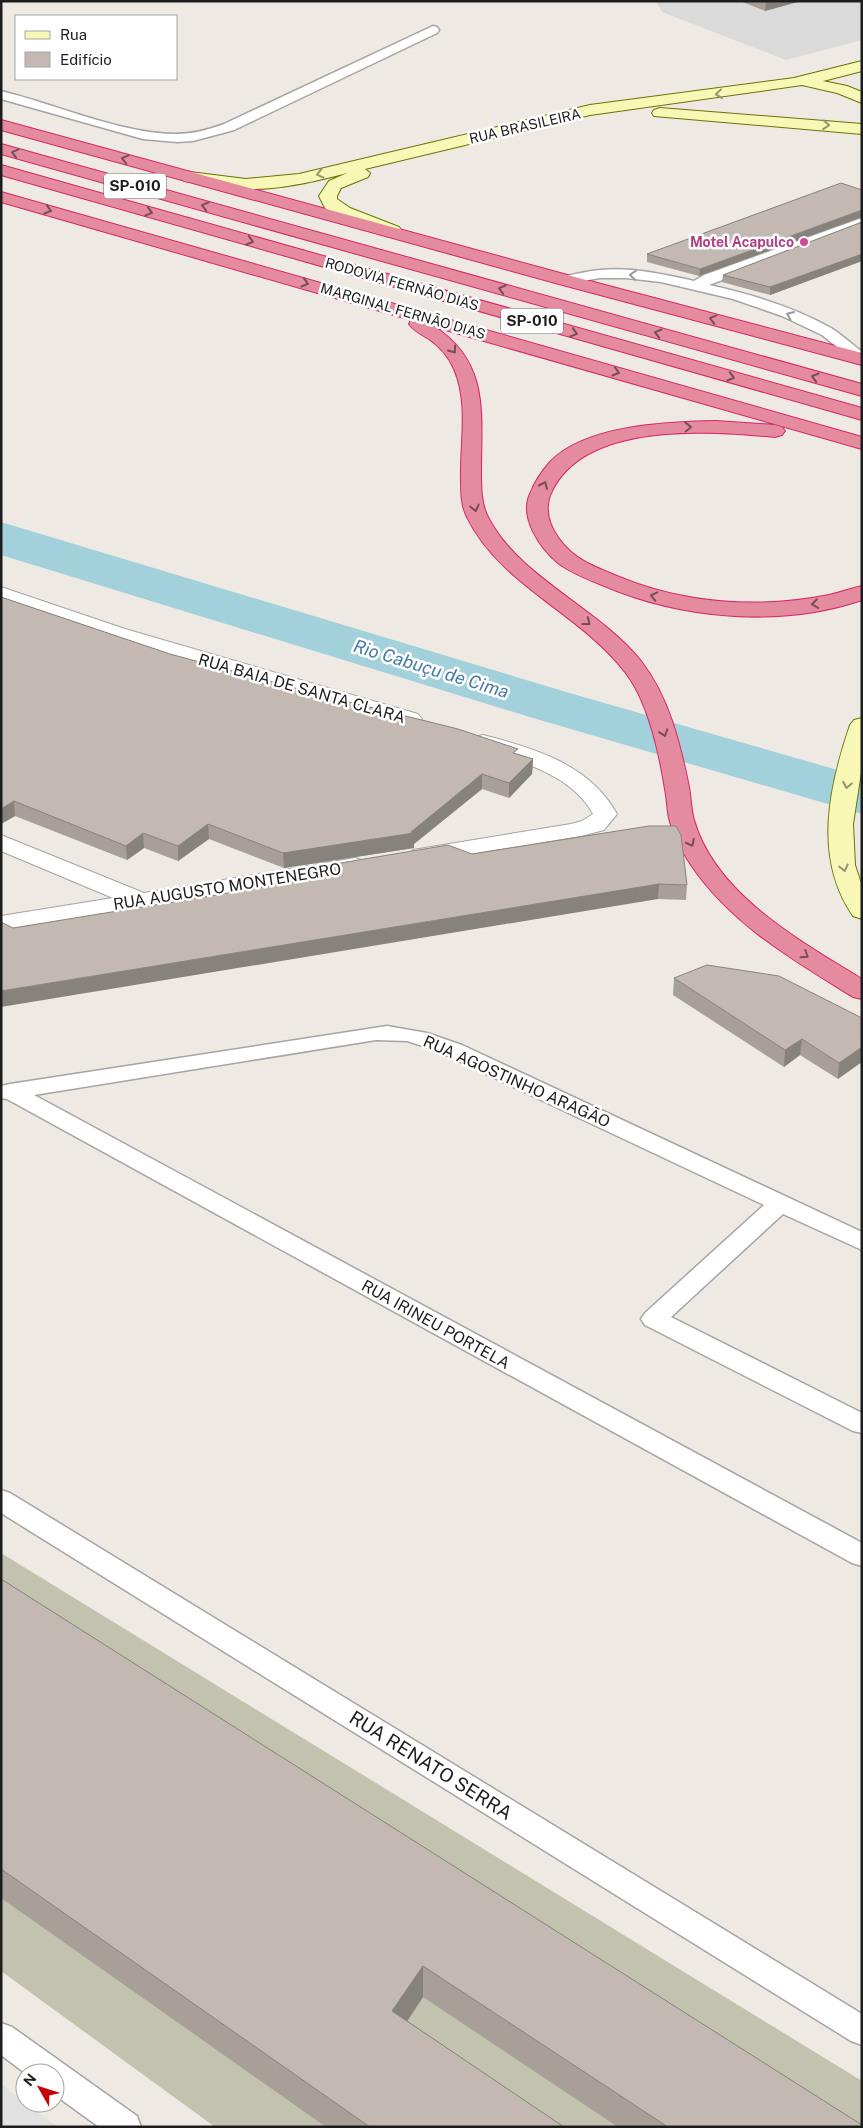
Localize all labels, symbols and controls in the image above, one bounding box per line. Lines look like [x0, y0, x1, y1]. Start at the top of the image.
legend [15, 15, 178, 80]
text: Rua [60, 26, 87, 43]
text: Edifício [60, 51, 112, 68]
one-way arrow [715, 88, 723, 99]
street label: RUA BRASILEIRA [468, 105, 582, 147]
one-way arrow [822, 119, 830, 130]
one-way arrow [11, 149, 19, 159]
one-way arrow [120, 154, 129, 165]
one-way arrow [316, 168, 325, 179]
road number: SP-010 [104, 174, 166, 198]
one-way arrow [202, 201, 210, 211]
one-way arrow [44, 205, 52, 215]
one-way arrow [144, 207, 153, 217]
place label: Motel Acapulco [690, 234, 794, 250]
one-way arrow [245, 235, 253, 245]
marker: Motel Acapulco [798, 236, 810, 248]
street label: RODOVIA FERNÃO DIAS [323, 253, 481, 314]
one-way arrow [629, 270, 637, 281]
one-way arrow [301, 278, 309, 288]
street label: MARGINAL FERNÃO DIAS [319, 279, 488, 342]
one-way arrow [498, 284, 507, 294]
road number: SP-010 [501, 308, 563, 334]
one-way arrow [786, 310, 795, 321]
one-way arrow [710, 315, 718, 325]
one-way arrow [570, 327, 578, 337]
one-way arrow [655, 328, 663, 338]
one-way arrow [447, 345, 456, 354]
one-way arrow [611, 367, 619, 377]
one-way arrow [726, 371, 734, 381]
one-way arrow [811, 372, 819, 382]
one-way arrow [684, 421, 692, 432]
one-way arrow [537, 481, 548, 490]
one-way arrow [469, 504, 480, 513]
one-way arrow [649, 591, 658, 602]
one-way arrow [810, 598, 818, 609]
one-way arrow [582, 617, 591, 626]
water label: Rio Cabuçu de Cima [351, 635, 511, 702]
street label: RUA BAIA DE SANTA CLARA [196, 650, 408, 727]
one-way arrow [658, 728, 668, 736]
one-way arrow [842, 780, 853, 789]
one-way arrow [685, 837, 695, 846]
street label: RUA AUGUSTO MONTENEGRO [112, 859, 342, 914]
one-way arrow [838, 863, 849, 872]
one-way arrow [800, 949, 809, 958]
street label: RUA AGOSTINHO ARAGÃO [420, 1031, 614, 1131]
street label: RUA IRINEU PORTELA [358, 1276, 513, 1373]
street label: RUA RENATO SERRA [346, 1706, 516, 1824]
north arrow [15, 2063, 65, 2113]
text: N [20, 2071, 40, 2089]

